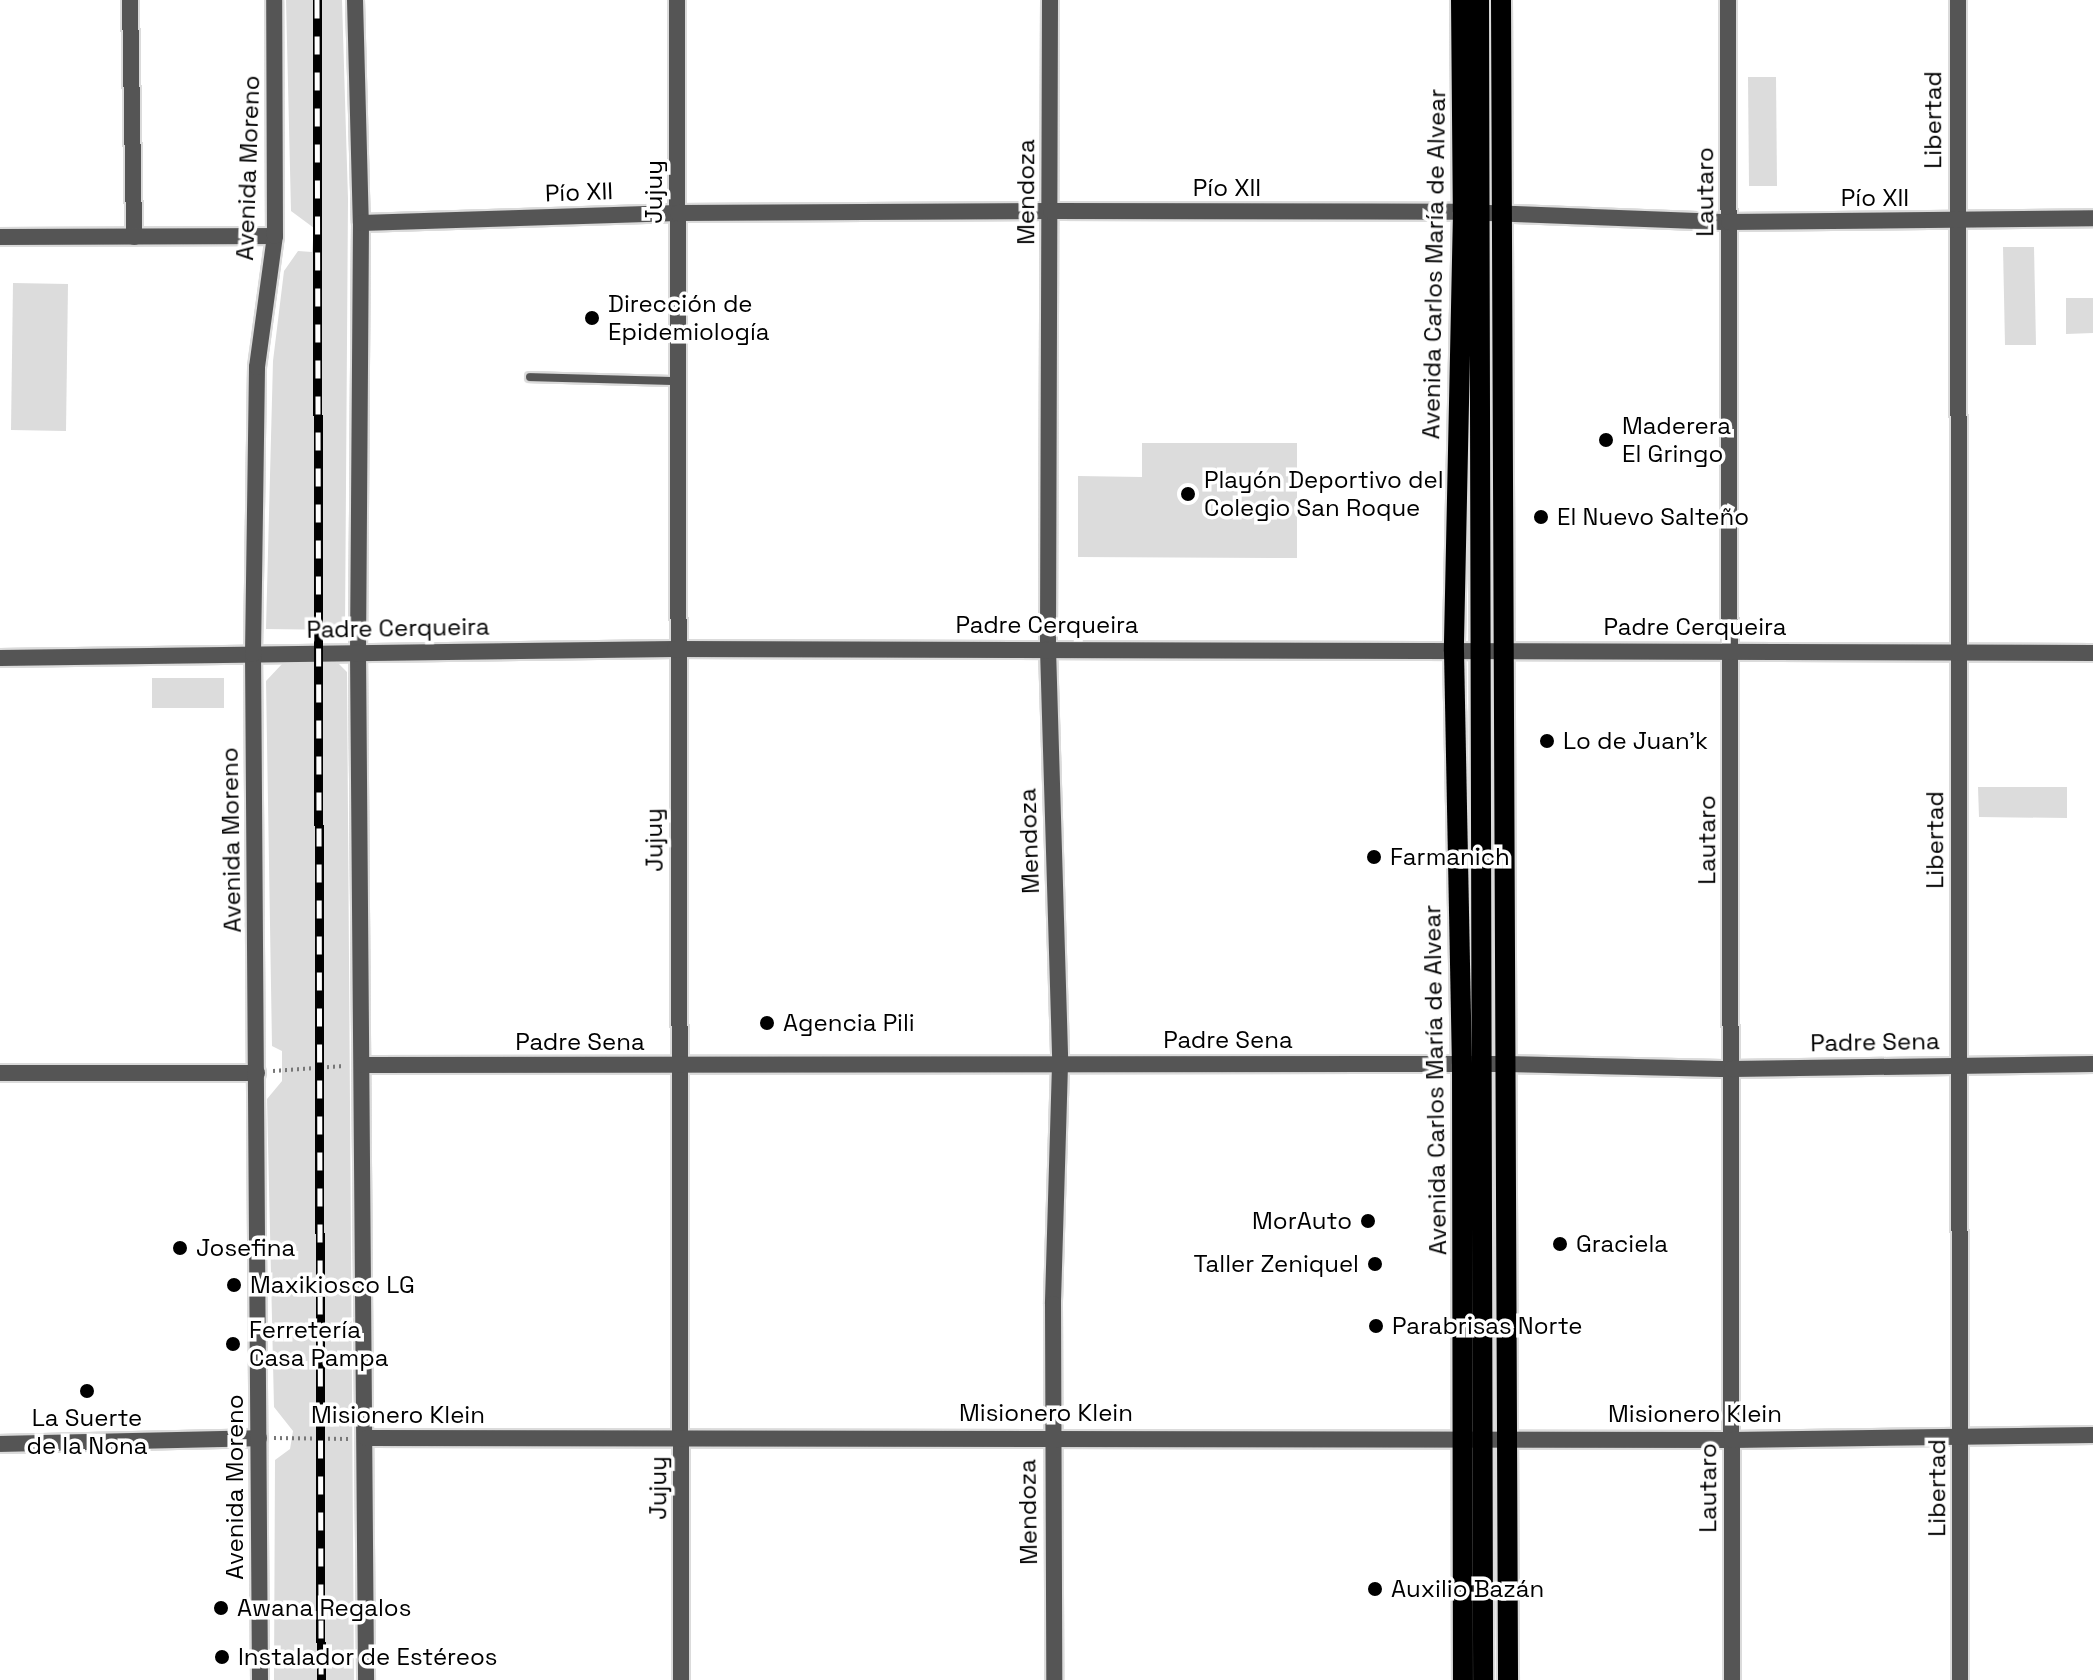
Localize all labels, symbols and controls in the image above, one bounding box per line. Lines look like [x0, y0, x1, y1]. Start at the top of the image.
street label: Libertad [1919, 71, 1947, 169]
street label: Avenida Moreno [230, 75, 266, 261]
street label: Avenida Carlos María de Alvear [1417, 88, 1451, 440]
street label: Mendoza [1012, 139, 1040, 245]
street label: Lautaro [1691, 147, 1719, 237]
street label: Jujuy [640, 160, 668, 224]
street label: Pío XII [1193, 174, 1261, 202]
street label: Pío XII [544, 176, 614, 208]
street label: Pío XII [1841, 184, 1909, 212]
place label: Dirección de Epidemiología [608, 290, 770, 346]
marker: Dirección de Epidemiología [583, 309, 601, 327]
place label: Maderera El Gringo [1622, 412, 1731, 468]
marker: Maderera El Gringo [1597, 431, 1615, 449]
place label: Playón Deportivo del Colegio San Roque [1204, 466, 1444, 522]
marker: Playón Deportivo del Colegio San Roque [1179, 485, 1197, 503]
place label: El Nuevo Salteño [1557, 503, 1749, 531]
marker: El Nuevo Salteño [1532, 508, 1550, 526]
street label: Padre Cerqueira [956, 611, 1138, 639]
street label: Padre Cerqueira [306, 612, 490, 644]
street label: Padre Cerqueira [1604, 613, 1786, 641]
place label: Lo de Juan'k [1563, 727, 1708, 755]
marker: Lo de Juan'k [1538, 732, 1556, 750]
street label: Avenida Moreno [215, 747, 247, 933]
street label: Mendoza [1013, 788, 1045, 894]
street label: Libertad [1921, 791, 1949, 889]
street label: Lautaro [1693, 795, 1721, 885]
street label: Jujuy [639, 808, 669, 872]
place label: Farmanich [1390, 843, 1510, 871]
marker: Farmanich [1365, 848, 1383, 866]
street label: Avenida Carlos María de Alvear [1418, 904, 1452, 1256]
place label: Agencia Pili [783, 1009, 915, 1037]
marker: Agencia Pili [758, 1014, 776, 1032]
street label: Padre Sena [1163, 1026, 1293, 1054]
street label: Padre Sena [1810, 1026, 1940, 1058]
street label: Padre Sena [515, 1028, 645, 1056]
place label: MorAuto [1252, 1207, 1352, 1235]
marker: MorAuto [1359, 1212, 1377, 1230]
place label: Graciela [1576, 1230, 1668, 1258]
place label: Josefina [196, 1234, 295, 1262]
marker: Graciela [1551, 1235, 1569, 1253]
marker: Josefina [171, 1239, 189, 1257]
place label: Taller Zeniquel [1193, 1250, 1359, 1278]
marker: Taller Zeniquel [1366, 1255, 1384, 1273]
place label: Maxikiosco LG [250, 1271, 415, 1299]
marker: Maxikiosco LG [225, 1276, 243, 1294]
place label: Parabrisas Norte [1392, 1312, 1582, 1340]
place label: Ferretería Casa Pampa [249, 1316, 388, 1372]
marker: Parabrisas Norte [1367, 1317, 1385, 1335]
marker: Ferretería Casa Pampa [224, 1335, 242, 1353]
marker: La Suerte de la Nona [78, 1382, 96, 1400]
street label: Avenida Moreno [221, 1394, 249, 1580]
street label: Misionero Klein [959, 1399, 1133, 1427]
street label: Misionero Klein [1608, 1400, 1782, 1428]
street label: Misionero Klein [311, 1401, 485, 1429]
place label: La Suerte de la Nona [27, 1404, 147, 1460]
street label: Libertad [1923, 1439, 1951, 1537]
street label: Lautaro [1694, 1443, 1722, 1533]
street label: Jujuy [644, 1456, 672, 1520]
street label: Mendoza [1013, 1459, 1043, 1565]
place label: Auxilio Bazán [1391, 1575, 1544, 1603]
marker: Auxilio Bazán [1366, 1580, 1384, 1598]
place label: Awana Regalos [237, 1594, 411, 1622]
marker: Awana Regalos [212, 1599, 230, 1617]
place label: Instalador de Estéreos [238, 1643, 497, 1671]
marker: Instalador de Estéreos [213, 1648, 231, 1666]

